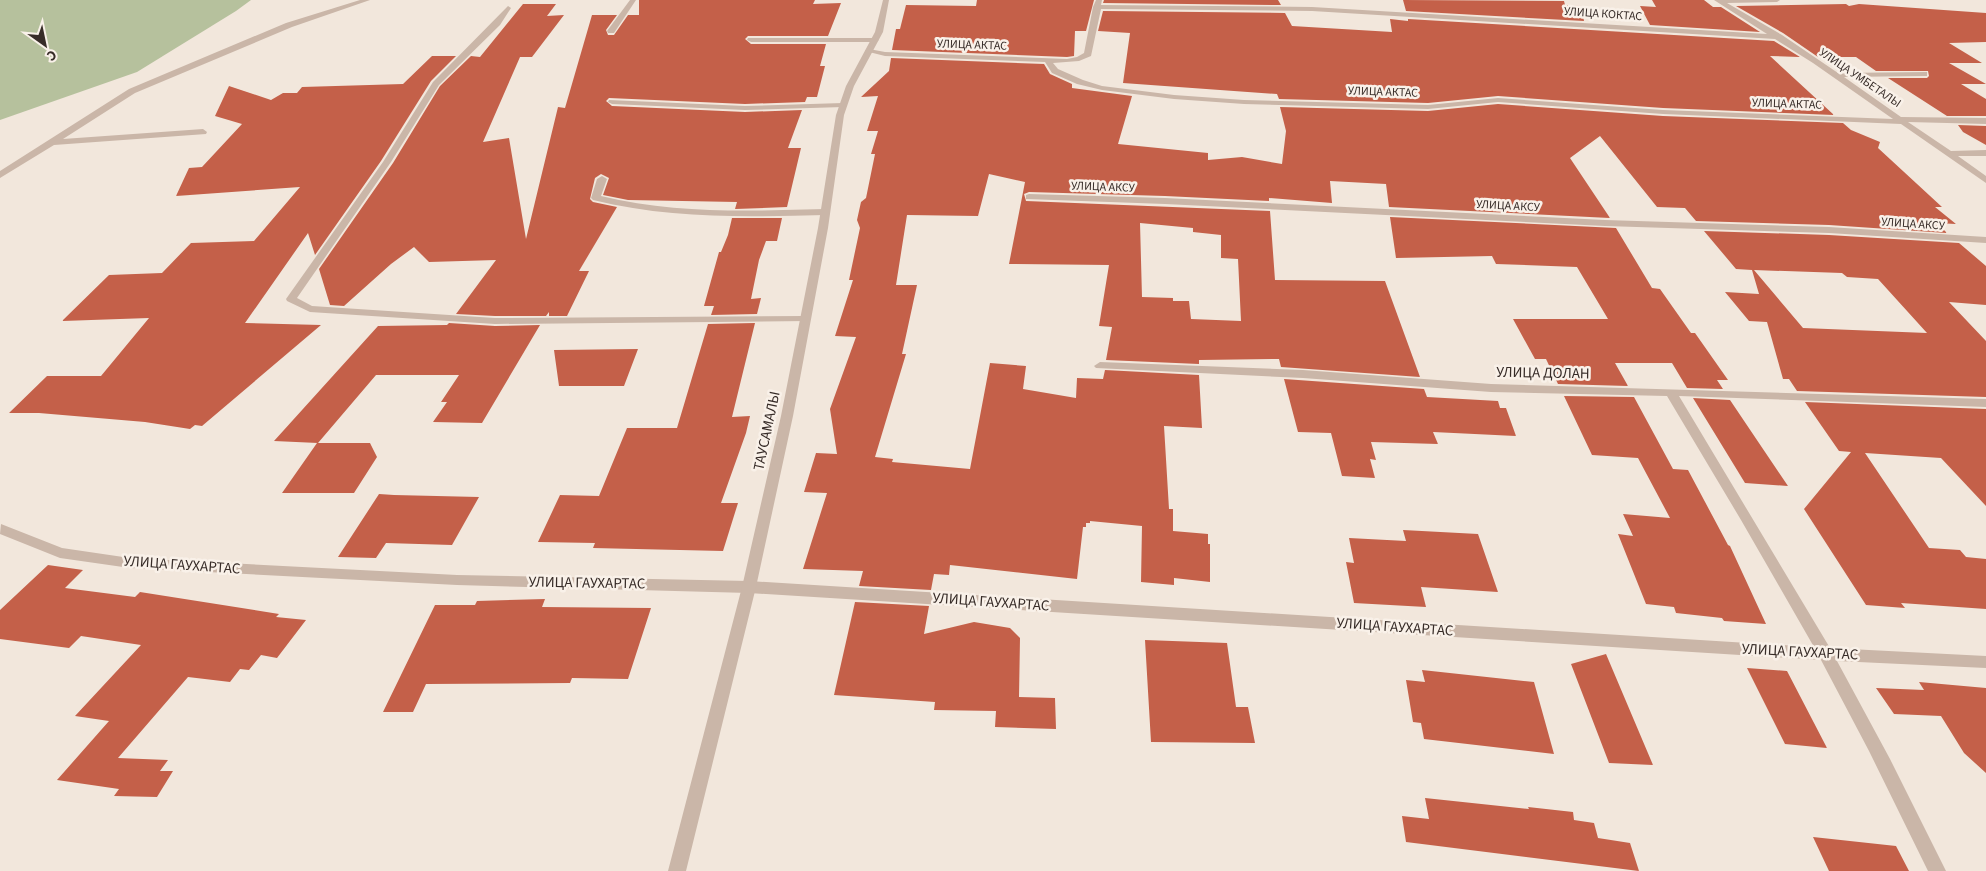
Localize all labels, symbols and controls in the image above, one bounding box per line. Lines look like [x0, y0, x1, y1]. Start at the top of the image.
street label: УЛИЦА КОКТАС [1563, 3, 1643, 25]
north arrow [20, 20, 70, 70]
street label: УЛИЦА АКТАС [937, 35, 1008, 55]
text: С [43, 44, 60, 66]
street label: УЛИЦА УМБЕТАЛЫ [1816, 44, 1904, 112]
street label: УЛИЦА АКТАС [1348, 82, 1419, 102]
street label: УЛИЦА АКТАС [1752, 94, 1823, 114]
street label: УЛИЦА АКСУ [1071, 177, 1136, 197]
street label: УЛИЦА АКСУ [1476, 196, 1541, 216]
street label: УЛИЦА АКСУ [1881, 213, 1946, 235]
street label: УЛИЦА ДОЛАН [1496, 362, 1590, 384]
street label: ТАУСАМАЛЫ [748, 389, 786, 473]
street label: УЛИЦА ГАУХАРТАС [123, 550, 241, 580]
street label: УЛИЦА ГАУХАРТАС [528, 571, 646, 595]
street label: УЛИЦА ГАУХАРТАС [932, 587, 1050, 617]
street label: УЛИЦА ГАУХАРТАС [1336, 612, 1454, 642]
street label: УЛИЦА ГАУХАРТАС [1741, 638, 1859, 666]

